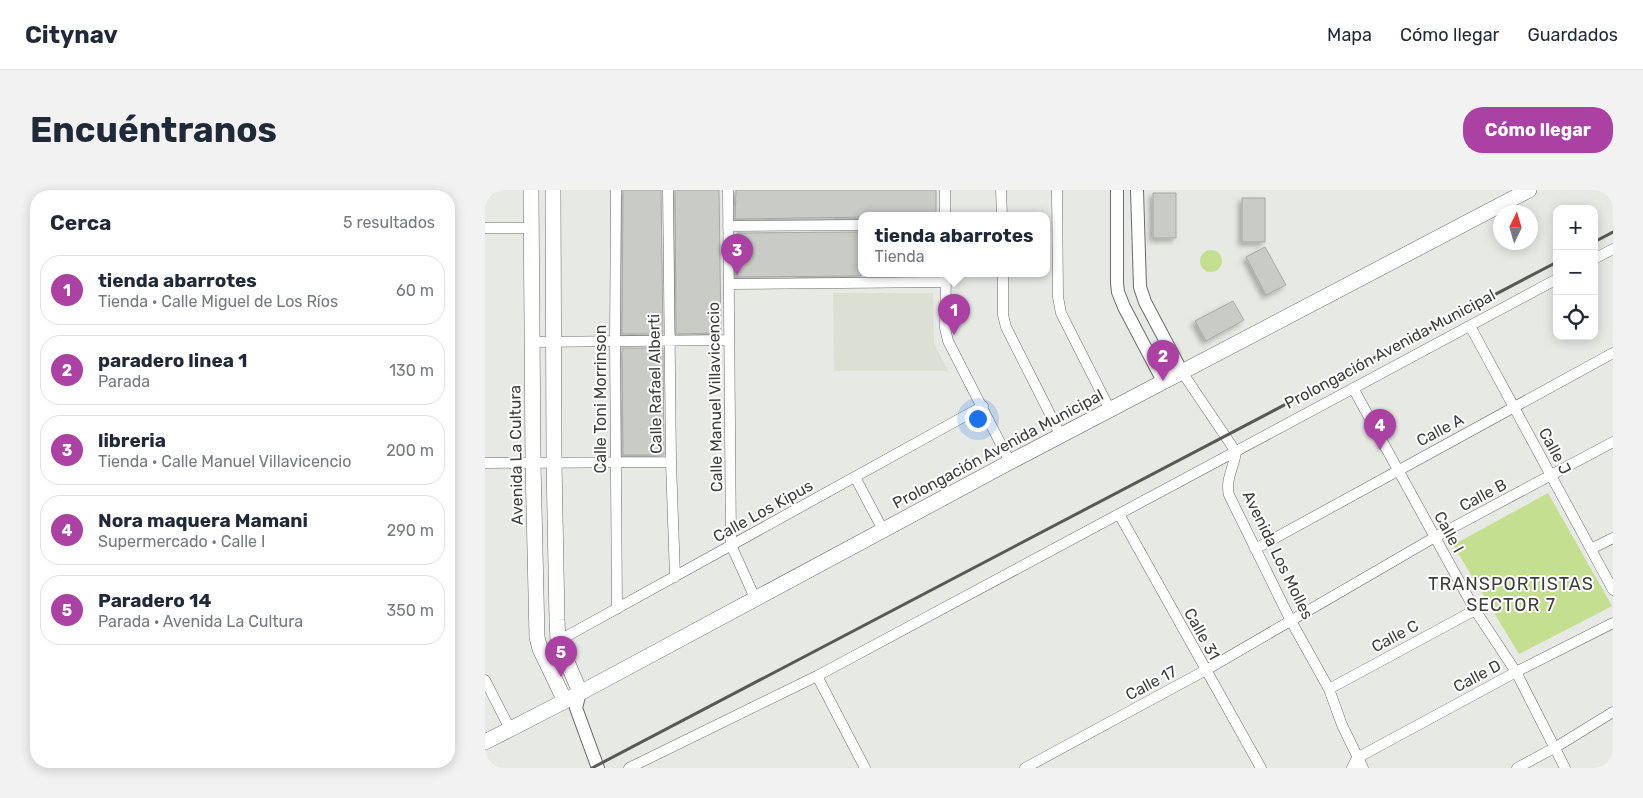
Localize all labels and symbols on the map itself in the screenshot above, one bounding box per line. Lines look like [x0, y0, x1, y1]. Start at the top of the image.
north arrow [1493, 205, 1538, 250]
pin: 3 [721, 234, 753, 275]
street label: Prolongación Avenida Municipal [1281, 285, 1499, 413]
pin: 1 [938, 294, 970, 335]
street label: Calle Manuel Villavicencio [704, 302, 726, 492]
street label: Calle Rafael Alberti [644, 314, 666, 454]
street label: Calle Toni Morrinson [591, 325, 610, 473]
pin: 2 [1147, 340, 1179, 381]
street label: Avenida La Cultura [505, 385, 527, 525]
street label: Prolongación Avenida Municipal [889, 385, 1107, 513]
your location [965, 406, 991, 432]
pin: 4 [1364, 409, 1396, 450]
street label: Calle A [1413, 410, 1467, 450]
street label: Calle J [1535, 424, 1575, 478]
street label: Calle B [1456, 475, 1510, 515]
street label: Calle Los Kipus [710, 476, 816, 546]
street label: Avenida Los Molles [1239, 488, 1317, 622]
street label: Calle I [1430, 508, 1468, 556]
district label: TRANSPORTISTAS SECTOR 7 [1428, 573, 1594, 616]
street label: Calle 31 [1180, 605, 1224, 663]
street label: Calle C [1368, 616, 1422, 656]
pin: 5 [545, 636, 577, 677]
street label: Calle D [1450, 656, 1504, 696]
street label: Calle 17 [1122, 662, 1180, 704]

